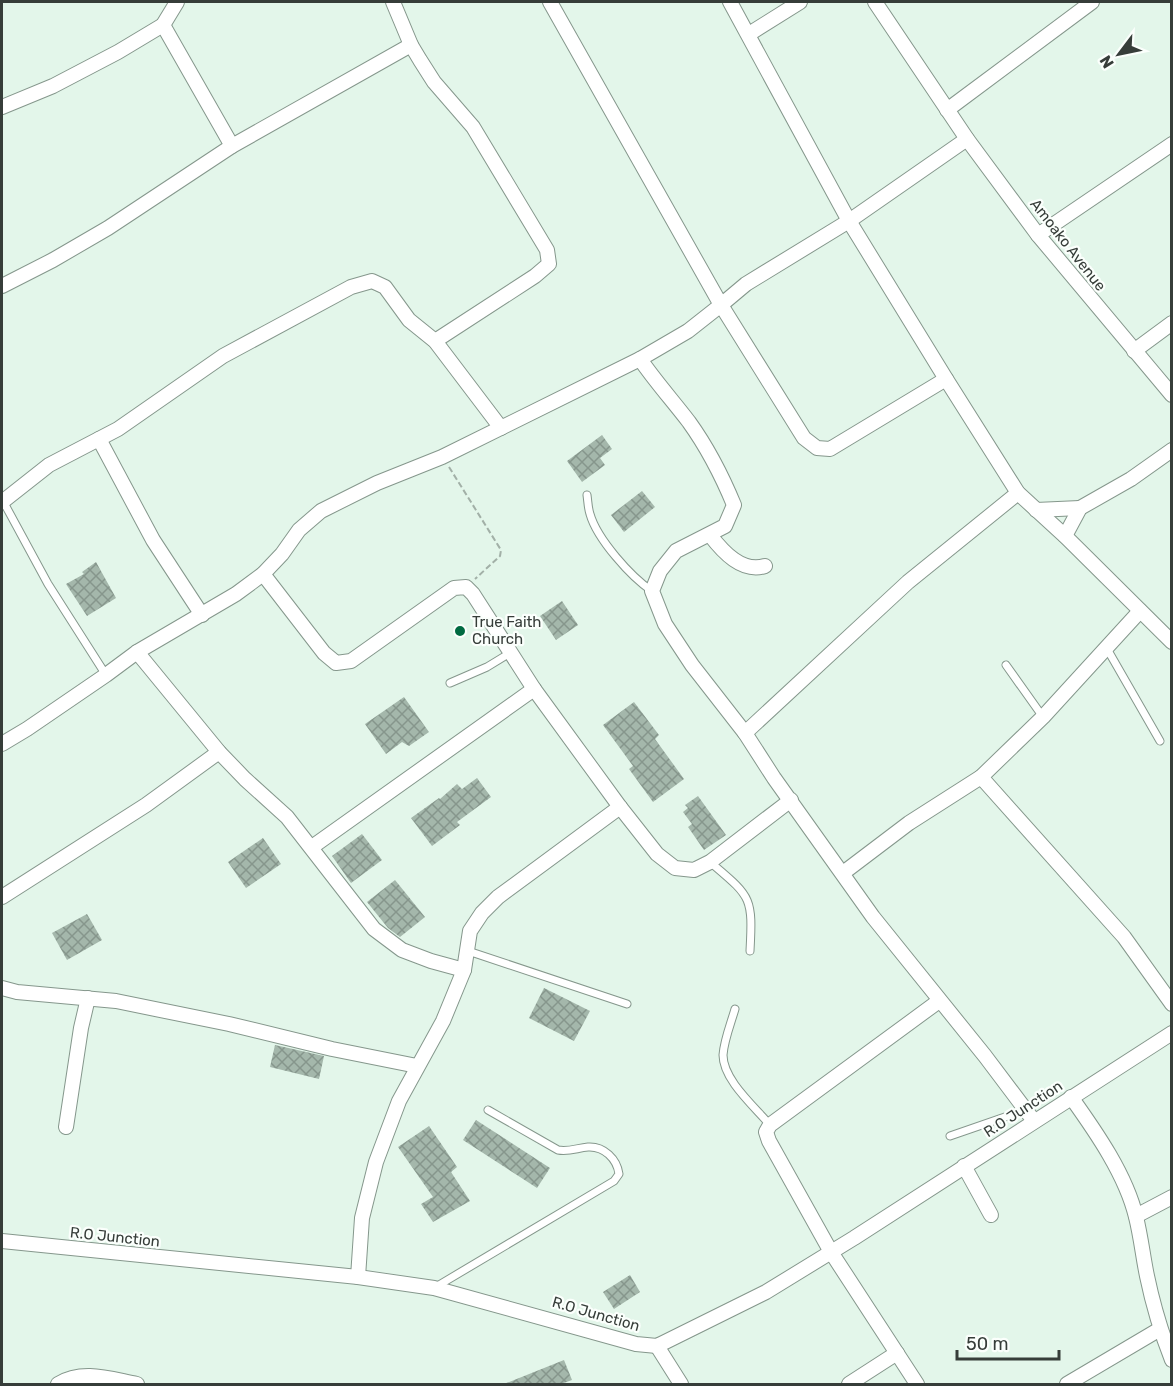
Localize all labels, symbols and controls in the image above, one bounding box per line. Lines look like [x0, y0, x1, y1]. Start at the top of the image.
north arrow [1089, 24, 1149, 84]
text: N [1096, 52, 1118, 72]
street label: Amoako Avenue [1026, 195, 1110, 295]
place label: True Faith Church [472, 613, 542, 648]
marker: True Faith Church [453, 624, 467, 638]
street label: R.O Junction [980, 1077, 1066, 1141]
street label: R.O Junction [69, 1223, 161, 1251]
street label: R.O Junction [550, 1293, 642, 1335]
scale bar [957, 1323, 1059, 1361]
text: 50 m [966, 1333, 1009, 1355]

